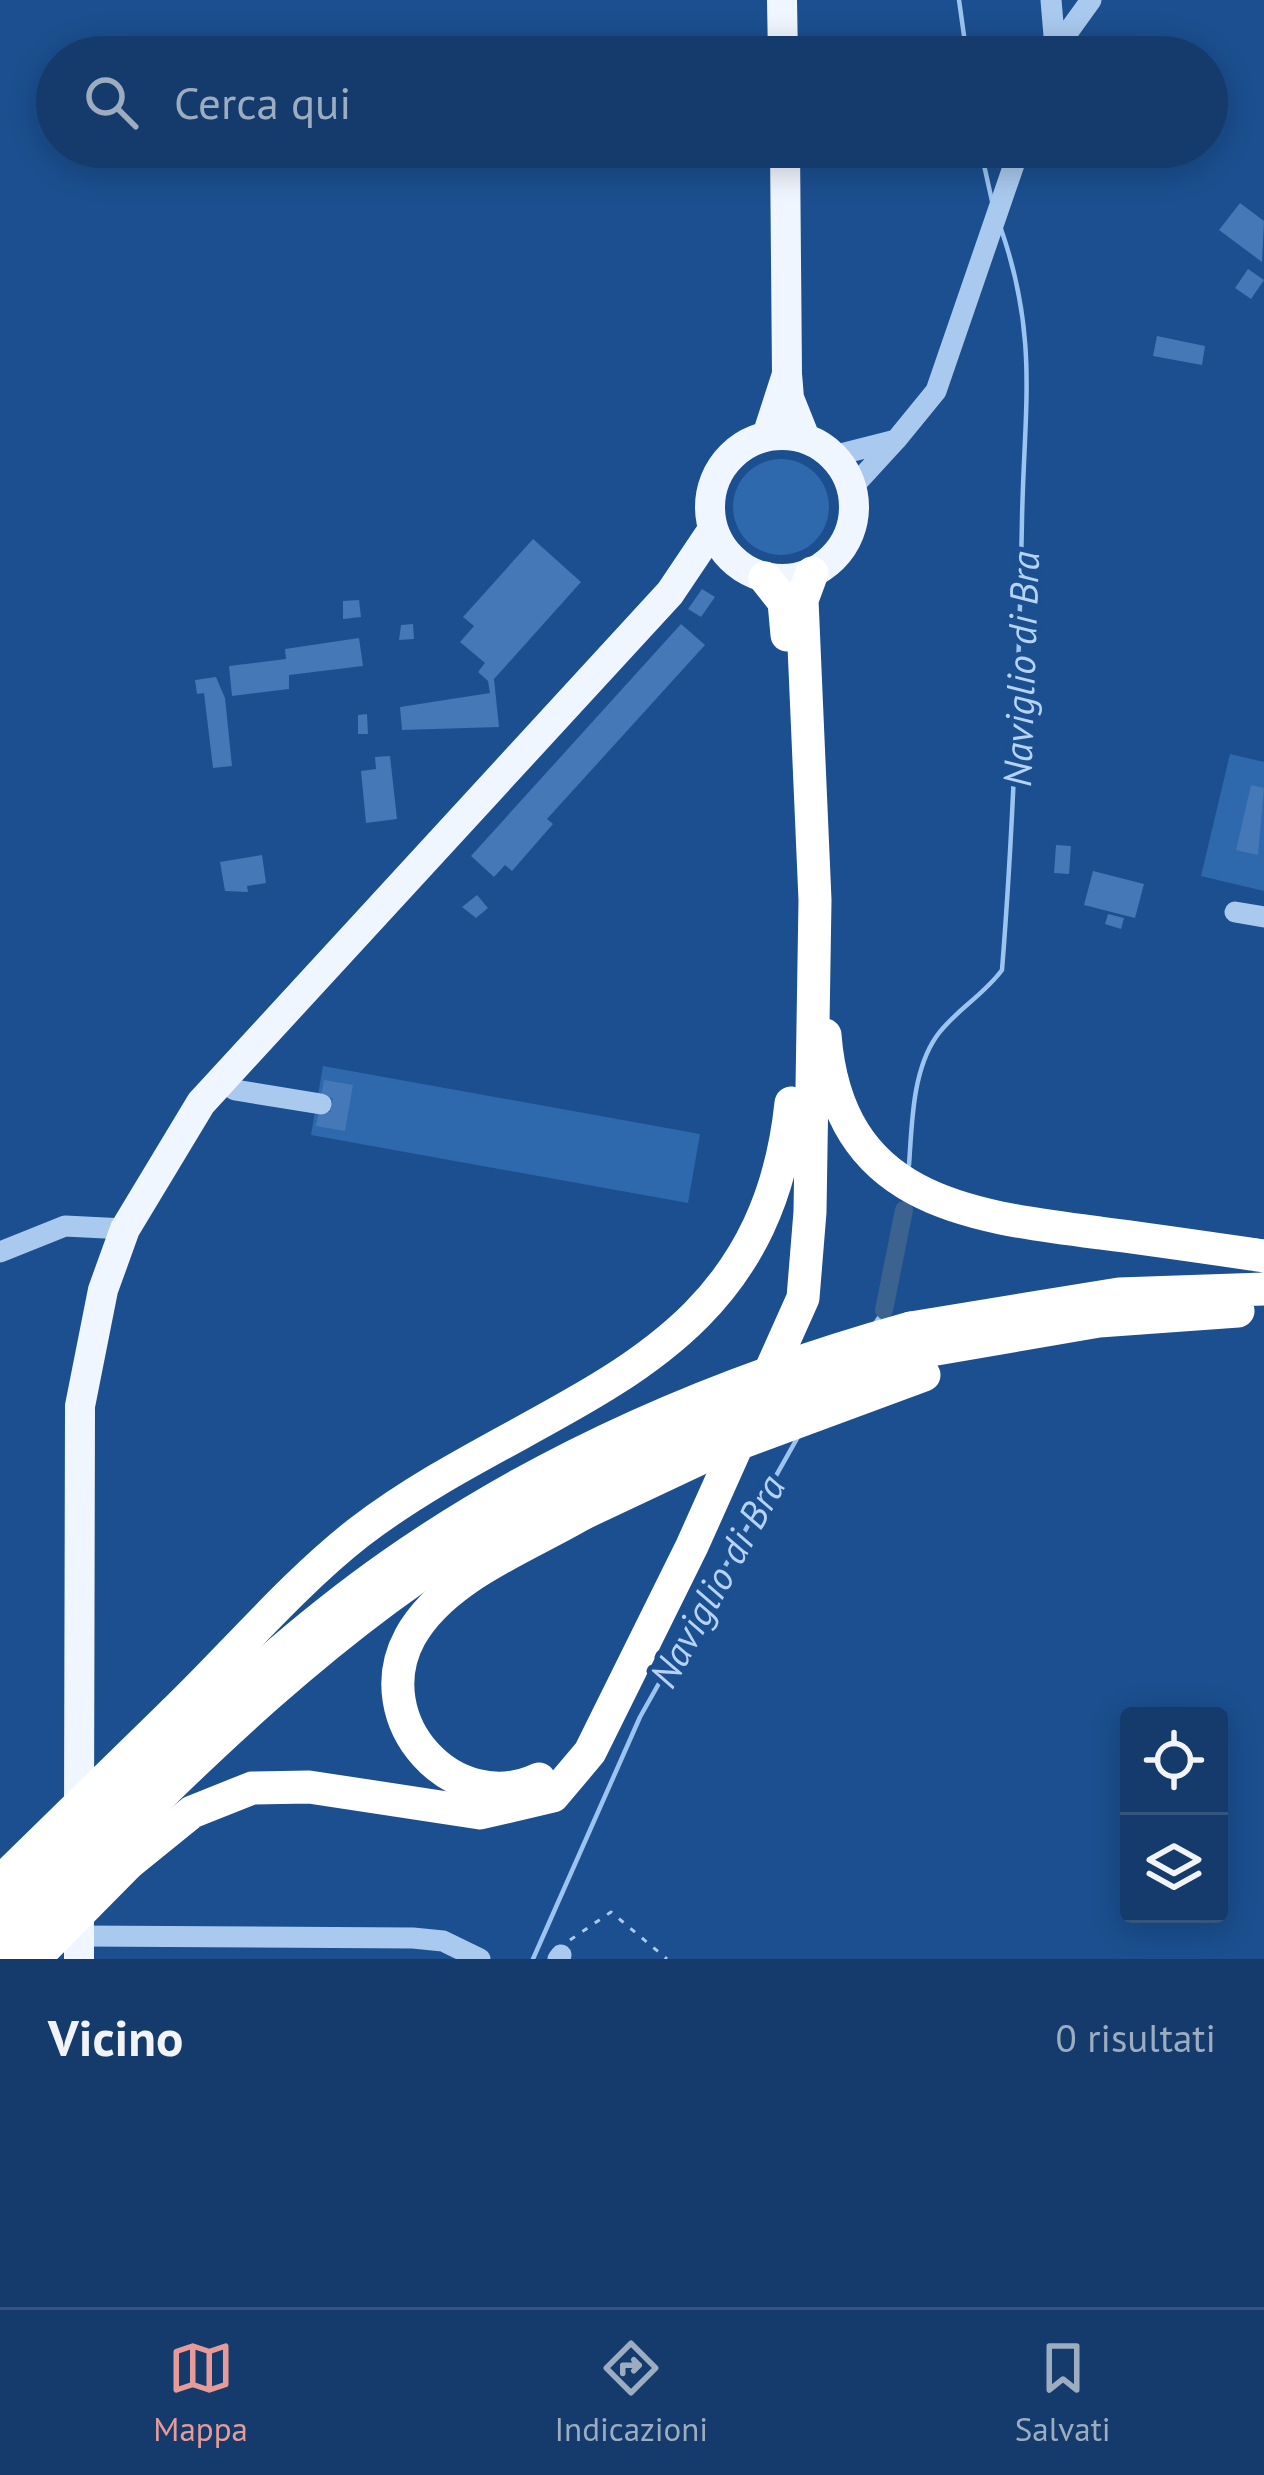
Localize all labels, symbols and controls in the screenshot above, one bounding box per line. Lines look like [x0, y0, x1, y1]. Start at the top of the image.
search box [36, 36, 1228, 168]
icon: search [78, 69, 144, 135]
text: Cerca qui [174, 73, 351, 131]
water label: Naviglio di Bra [991, 550, 1050, 788]
water label: Naviglio di Bra [637, 1465, 796, 1696]
map controls [1120, 1707, 1228, 1923]
button: locate [1120, 1707, 1228, 1815]
button: layers [1120, 1815, 1228, 1923]
text: Vicino [48, 2004, 183, 2070]
text: 0 risultati [1056, 2012, 1216, 2063]
tab: Mappa [153, 2335, 248, 2450]
tab: Indicazioni [555, 2335, 708, 2450]
tab: Salvati [1015, 2335, 1111, 2450]

